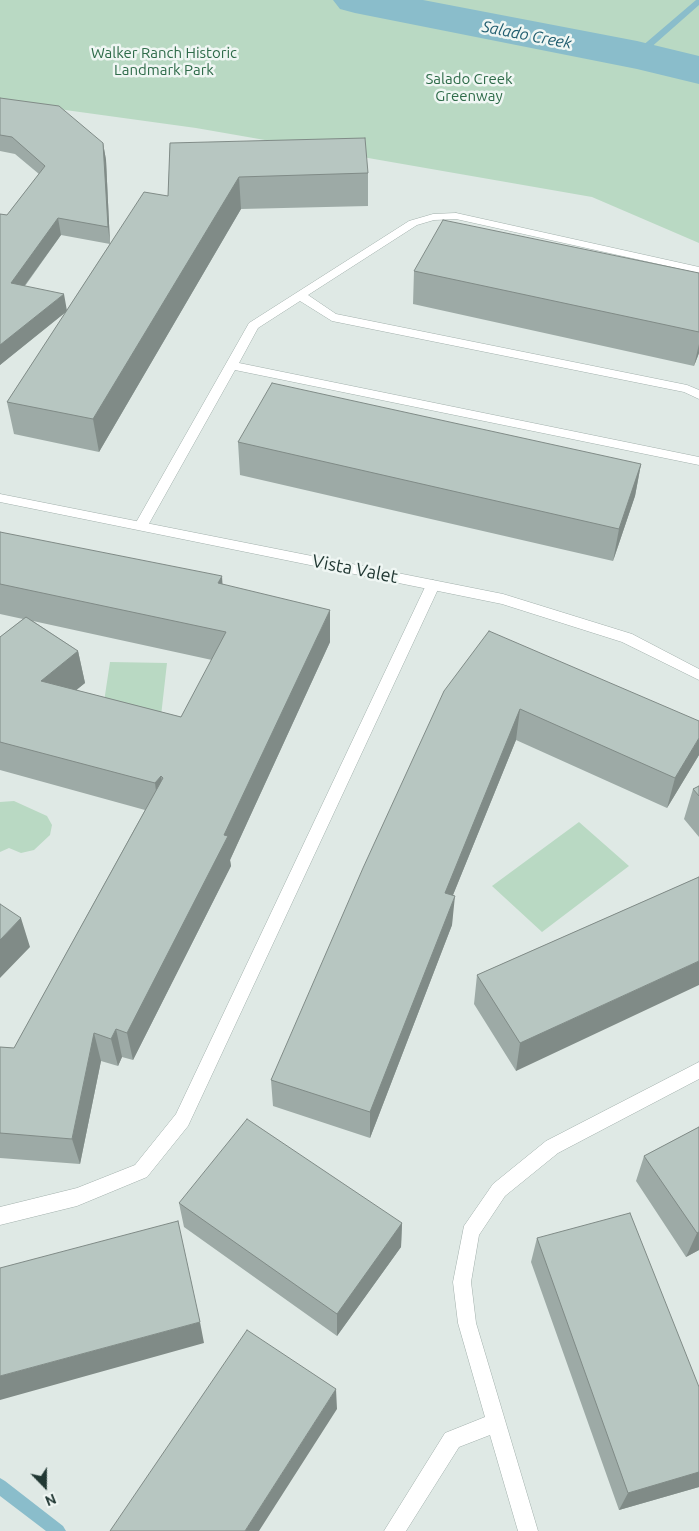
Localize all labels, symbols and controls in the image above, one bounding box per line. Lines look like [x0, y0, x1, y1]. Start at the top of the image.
water label: Salado Creek [480, 17, 574, 53]
park label: Walker Ranch Historic Landmark Park [91, 44, 237, 79]
park label: Salado Creek Greenway [425, 70, 513, 105]
street label: Vista Valet [310, 550, 400, 588]
north arrow [20, 1461, 70, 1511]
text: N [43, 1491, 58, 1509]

